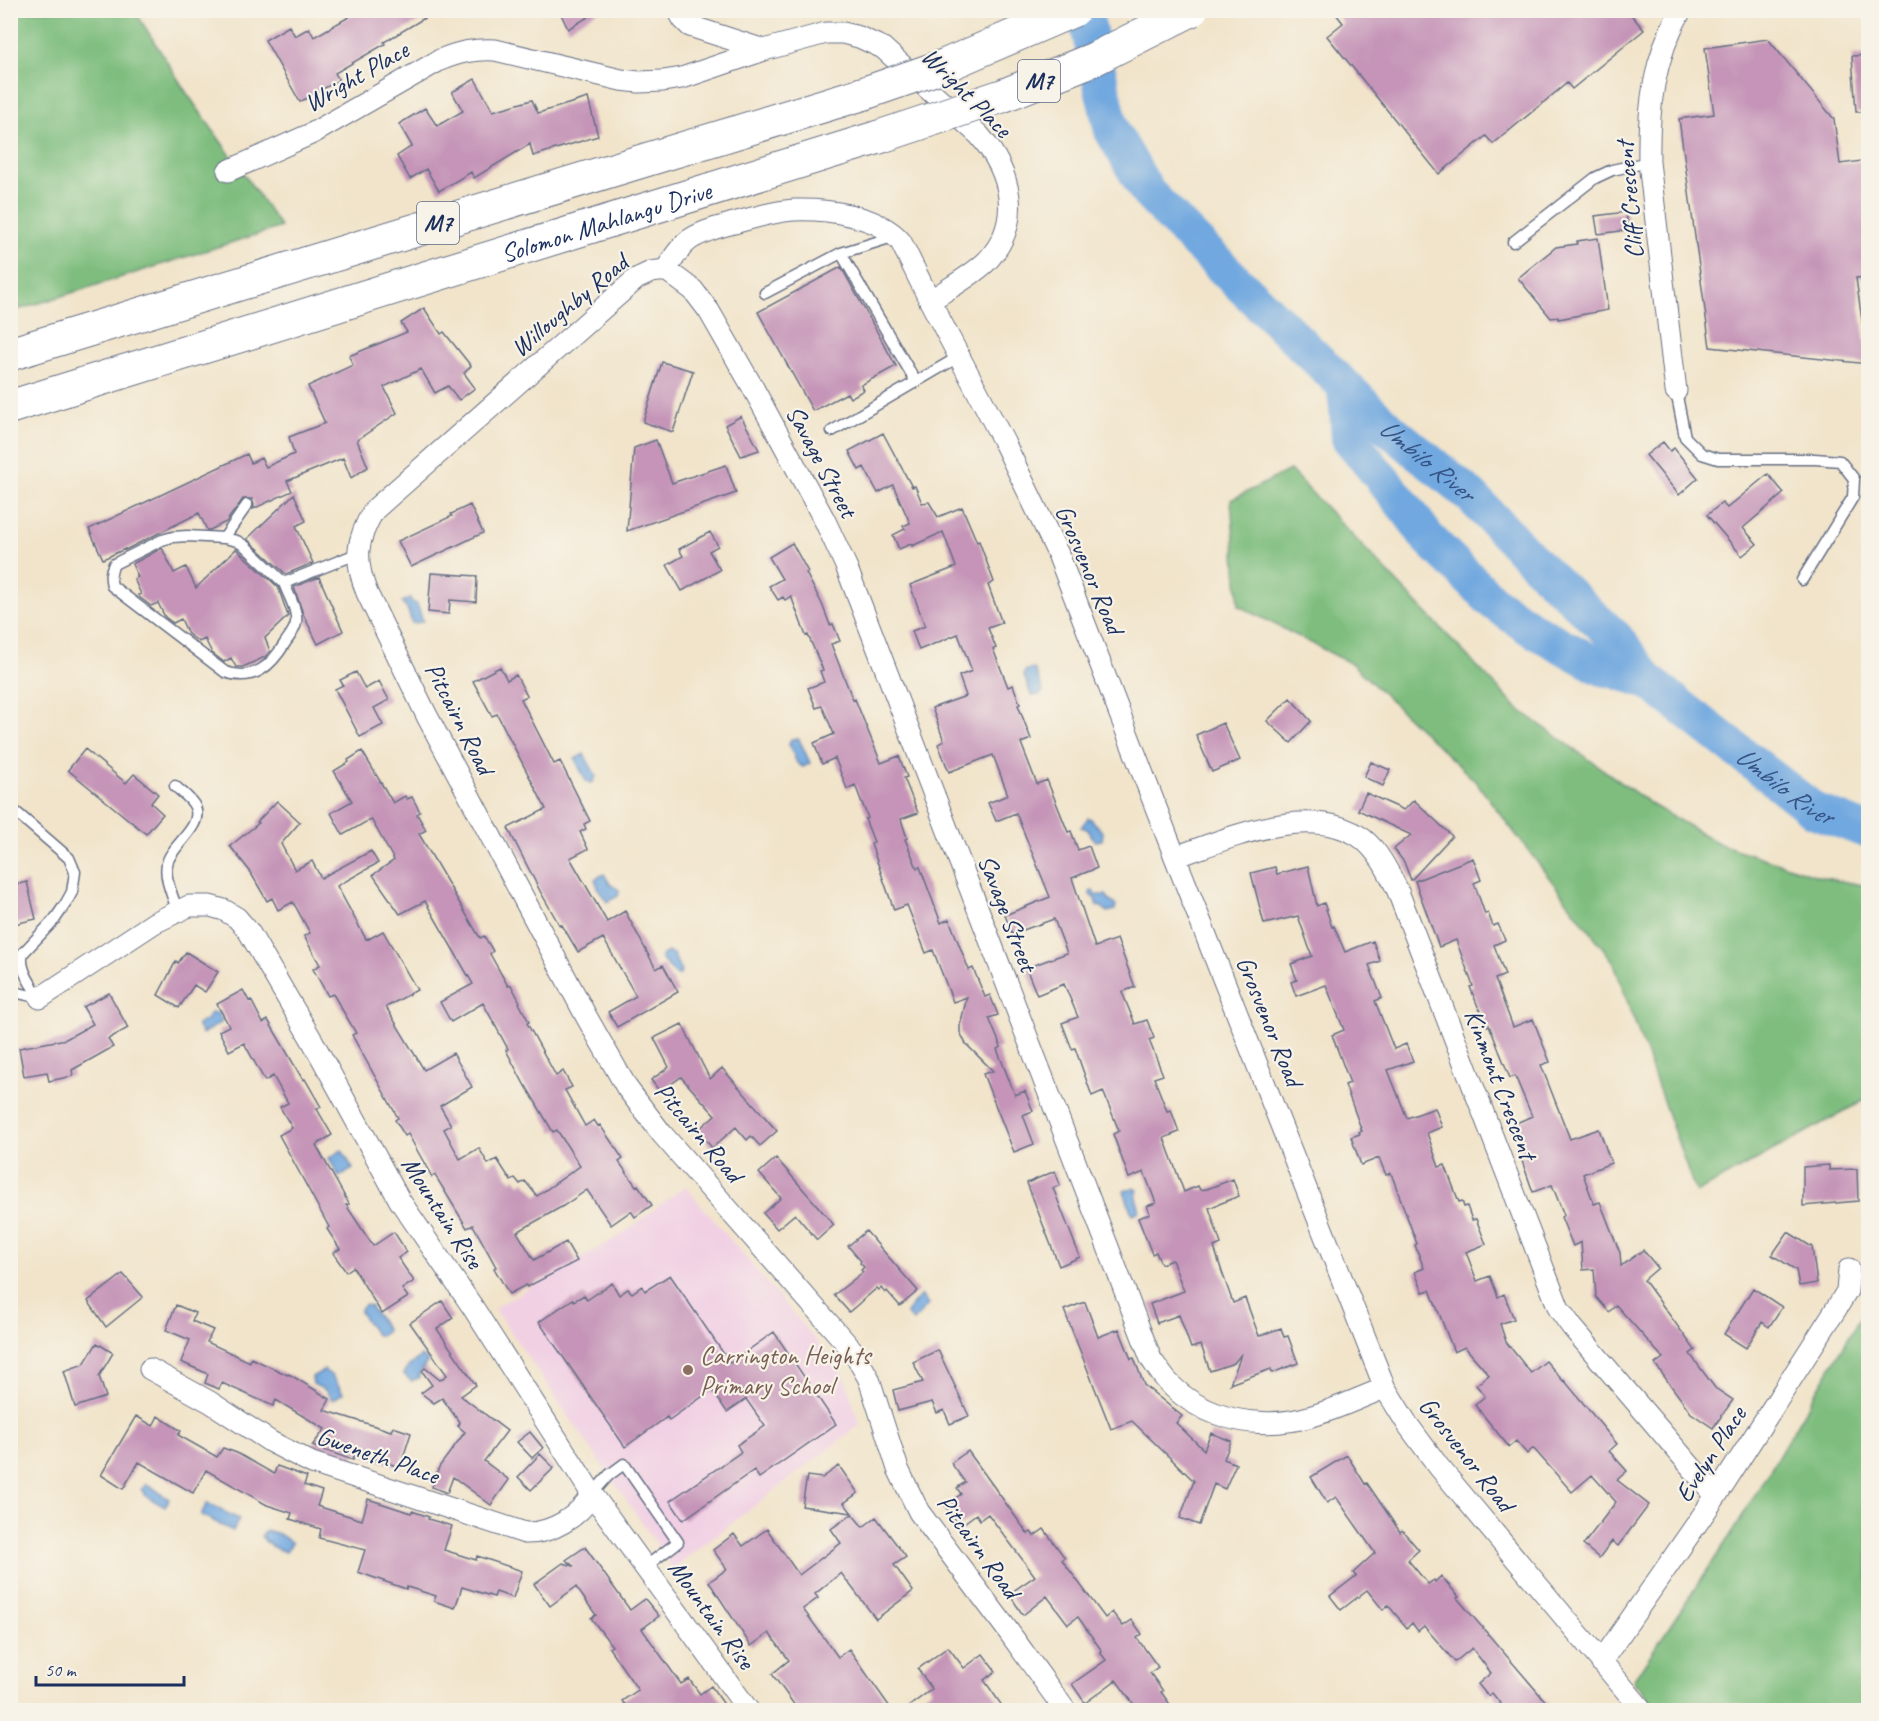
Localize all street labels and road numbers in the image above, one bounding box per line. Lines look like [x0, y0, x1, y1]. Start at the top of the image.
street label: Wright Place [298, 33, 416, 119]
street label: Wright Place [914, 40, 1020, 146]
road number: M7 [1018, 60, 1060, 102]
street label: Cliff Crescent [1608, 136, 1651, 260]
street label: Solomon Mahlangu Drive [497, 174, 717, 271]
road number: M7 [417, 202, 459, 244]
street label: Willoughby Road [504, 244, 638, 364]
street label: Savage Street [778, 399, 866, 525]
street label: Grosvenor Road [1048, 500, 1133, 642]
street label: Pitcairn Road [417, 657, 503, 783]
street label: Savage Street [970, 850, 1046, 978]
street label: Grosvenor Road [1229, 951, 1312, 1094]
street label: Kinmont Crescent [1457, 1004, 1546, 1167]
street label: Pitcairn Road [647, 1075, 753, 1192]
street label: Mountain Rise [394, 1150, 492, 1276]
street label: Grosvenor Road [1411, 1390, 1524, 1521]
street label: Evelyn Place [1667, 1399, 1754, 1508]
street label: Gweneth Place [312, 1419, 446, 1493]
street label: Pitcairn Road [930, 1488, 1030, 1608]
street label: Mountain Rise [661, 1553, 763, 1677]

